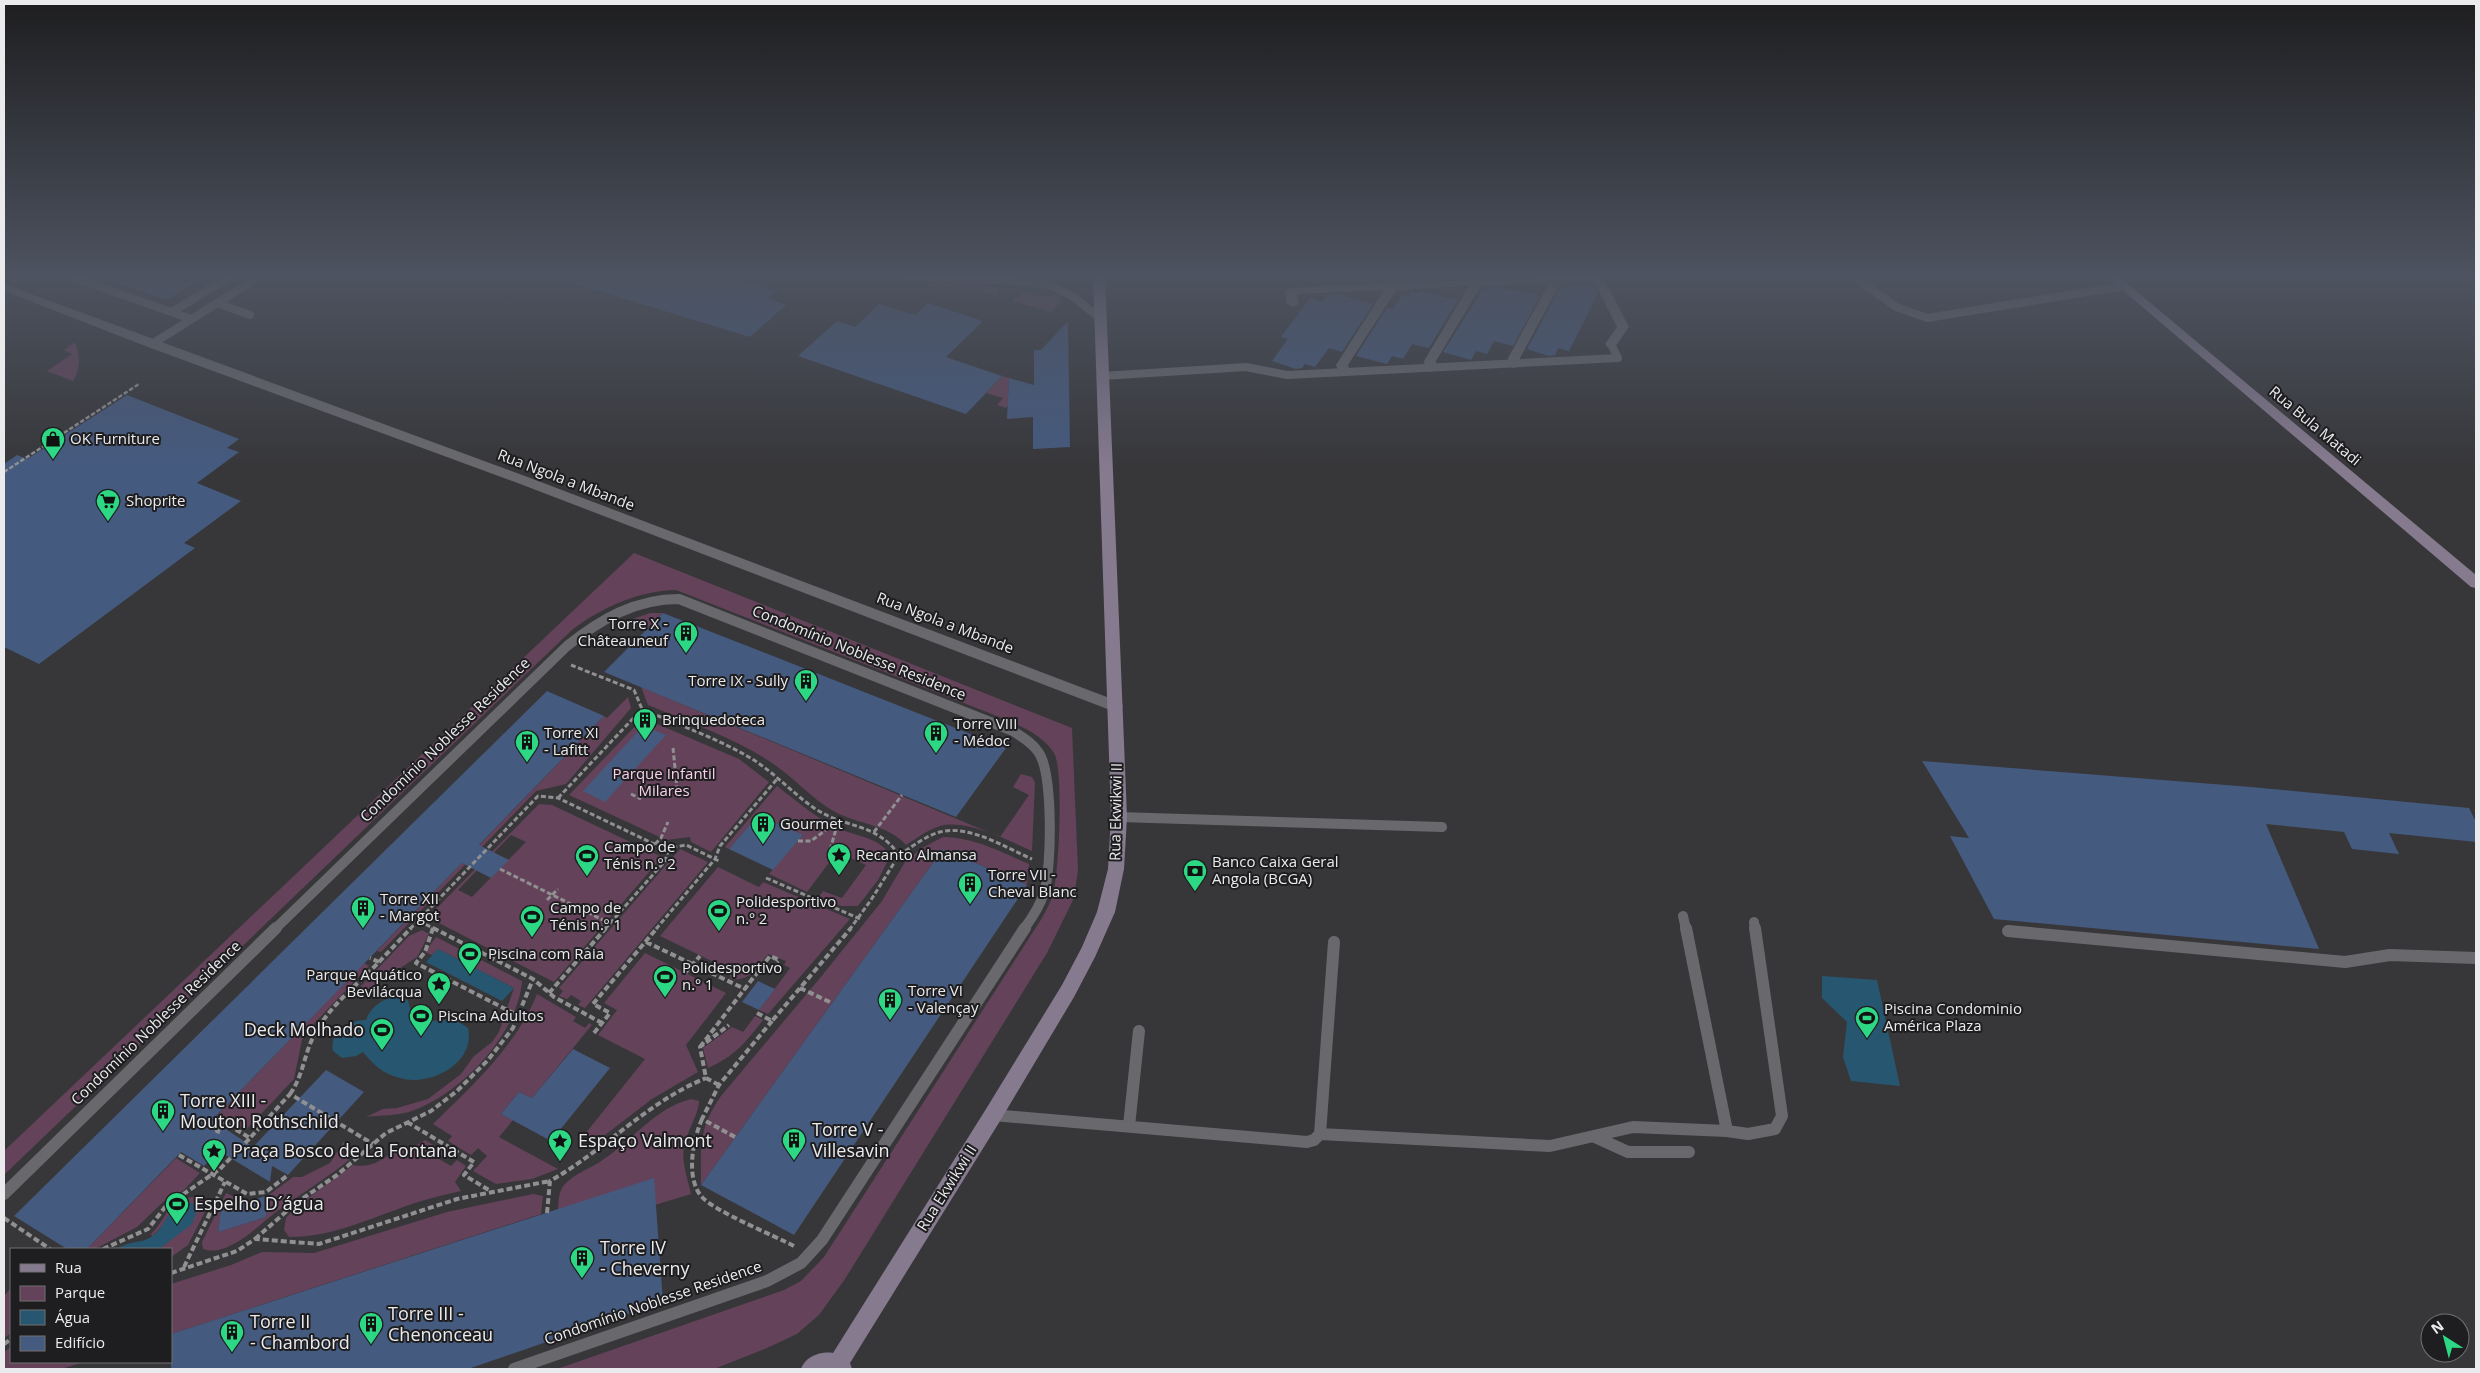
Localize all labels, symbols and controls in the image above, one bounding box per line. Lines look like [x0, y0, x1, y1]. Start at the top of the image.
street label: Rua Bula Matadi [2266, 381, 2366, 470]
shop icon: OK Furniture [40, 426, 66, 460]
place label: OK Furniture [70, 428, 160, 448]
street label: Rua Ngola a Mbande [495, 444, 638, 514]
supermarket icon: Shoprite [95, 488, 121, 522]
place label: Shoprite [126, 490, 185, 510]
street label: Rua Ngola a Mbande [874, 587, 1017, 657]
street label: Condomínio Noblesse Residence [750, 600, 969, 704]
place label: Torre X - Châteauneuf [578, 613, 669, 650]
building icon: Torre X - Châteauneuf [673, 620, 699, 654]
street label: Condomínio Noblesse Residence [355, 653, 534, 826]
building icon: Torre IX - Sully [793, 668, 819, 702]
place label: Torre IX - Sully [688, 670, 788, 690]
building icon: Brinquedoteca [632, 707, 658, 741]
place label: Brinquedoteca [662, 709, 765, 729]
place label: Torre VIII - Médoc [954, 713, 1017, 750]
building icon: Torre VIII - Médoc [923, 720, 949, 754]
place label: Torre XI - Lafitt [544, 722, 599, 759]
building icon: Torre XI - Lafitt [514, 729, 540, 763]
park label: Parque Infantil Milares [612, 763, 716, 800]
street label: Rua Ekwikwi II [1104, 763, 1126, 861]
building icon: Gourmet [750, 811, 776, 845]
place label: Gourmet [780, 813, 843, 833]
place label: Campo de Ténis n.º 2 [604, 836, 676, 873]
place icon: Recanto Almansa [826, 842, 852, 876]
sports icon: Campo de Ténis n.º 2 [574, 843, 600, 877]
place label: Recanto Almansa [856, 844, 977, 864]
place label: Banco Caixa Geral Angola (BCGA) [1212, 851, 1339, 888]
bank icon: Banco Caixa Geral Angola (BCGA) [1182, 858, 1208, 892]
place label: Torre VII - Cheval Blanc [988, 864, 1077, 901]
building icon: Torre VII - Cheval Blanc [957, 871, 983, 905]
place label: Torre XII - Margot [380, 888, 439, 925]
place label: Polidesportivo n.º 2 [736, 891, 836, 928]
building icon: Torre XII - Margot [350, 895, 376, 929]
place label: Campo de Ténis n.º 1 [550, 897, 622, 934]
sports icon: Polidesportivo n.º 2 [706, 898, 732, 932]
sports icon: Campo de Ténis n.º 1 [519, 904, 545, 938]
street label: Condomínio Noblesse Residence [66, 936, 245, 1109]
sports icon: Piscina com Raia [457, 941, 483, 975]
place label: Piscina com Raia [488, 943, 604, 963]
place label: Polidesportivo n.º 1 [682, 957, 782, 994]
place label: Parque Aquático Bevilácqua [306, 964, 422, 1001]
sports icon: Polidesportivo n.º 1 [652, 964, 678, 998]
place icon: Parque Aquático Bevilácqua [426, 971, 452, 1005]
place label: Torre VI - Valençay [908, 980, 979, 1017]
building icon: Torre VI - Valençay [877, 987, 903, 1021]
place label: Piscina Condominio América Plaza [1884, 998, 2022, 1035]
sports icon: Piscina Adultos [408, 1003, 434, 1037]
place label: Piscina Adultos [438, 1005, 544, 1025]
sports icon: Piscina Condominio América Plaza [1854, 1005, 1880, 1039]
place label: Deck Molhado [244, 1017, 364, 1041]
sports icon: Deck Molhado [369, 1017, 395, 1051]
place label: Torre XIII - Mouton Rothschild [180, 1088, 339, 1133]
building icon: Torre XIII - Mouton Rothschild [150, 1098, 176, 1132]
place label: Torre V - Villesavin [812, 1117, 890, 1162]
building icon: Torre V - Villesavin [781, 1127, 807, 1161]
place icon: Espaço Valmont [547, 1128, 573, 1162]
place label: Espaço Valmont [578, 1128, 712, 1152]
place icon: Praça Bosco de La Fontana [201, 1138, 227, 1172]
place label: Praça Bosco de La Fontana [232, 1138, 457, 1162]
street label: Rua Ekwikwi II [912, 1141, 981, 1234]
sports icon: Espelho D´água [164, 1191, 190, 1225]
place label: Espelho D´água [194, 1191, 324, 1215]
place label: Torre IV - Cheverny [600, 1235, 690, 1280]
building icon: Torre IV - Cheverny [569, 1245, 595, 1279]
legend [10, 1248, 172, 1363]
street label: Condomínio Noblesse Residence [541, 1255, 764, 1349]
text: Rua [55, 1257, 82, 1277]
text: Parque [55, 1282, 105, 1302]
place label: Torre III - Chenonceau [388, 1301, 493, 1346]
text: Água [55, 1307, 90, 1327]
place label: Torre II - Chambord [250, 1309, 350, 1354]
building icon: Torre III - Chenonceau [358, 1311, 384, 1345]
north arrow [2420, 1313, 2470, 1363]
text: N [2427, 1316, 2447, 1338]
building icon: Torre II - Chambord [219, 1319, 245, 1353]
text: Edifício [55, 1332, 105, 1352]

